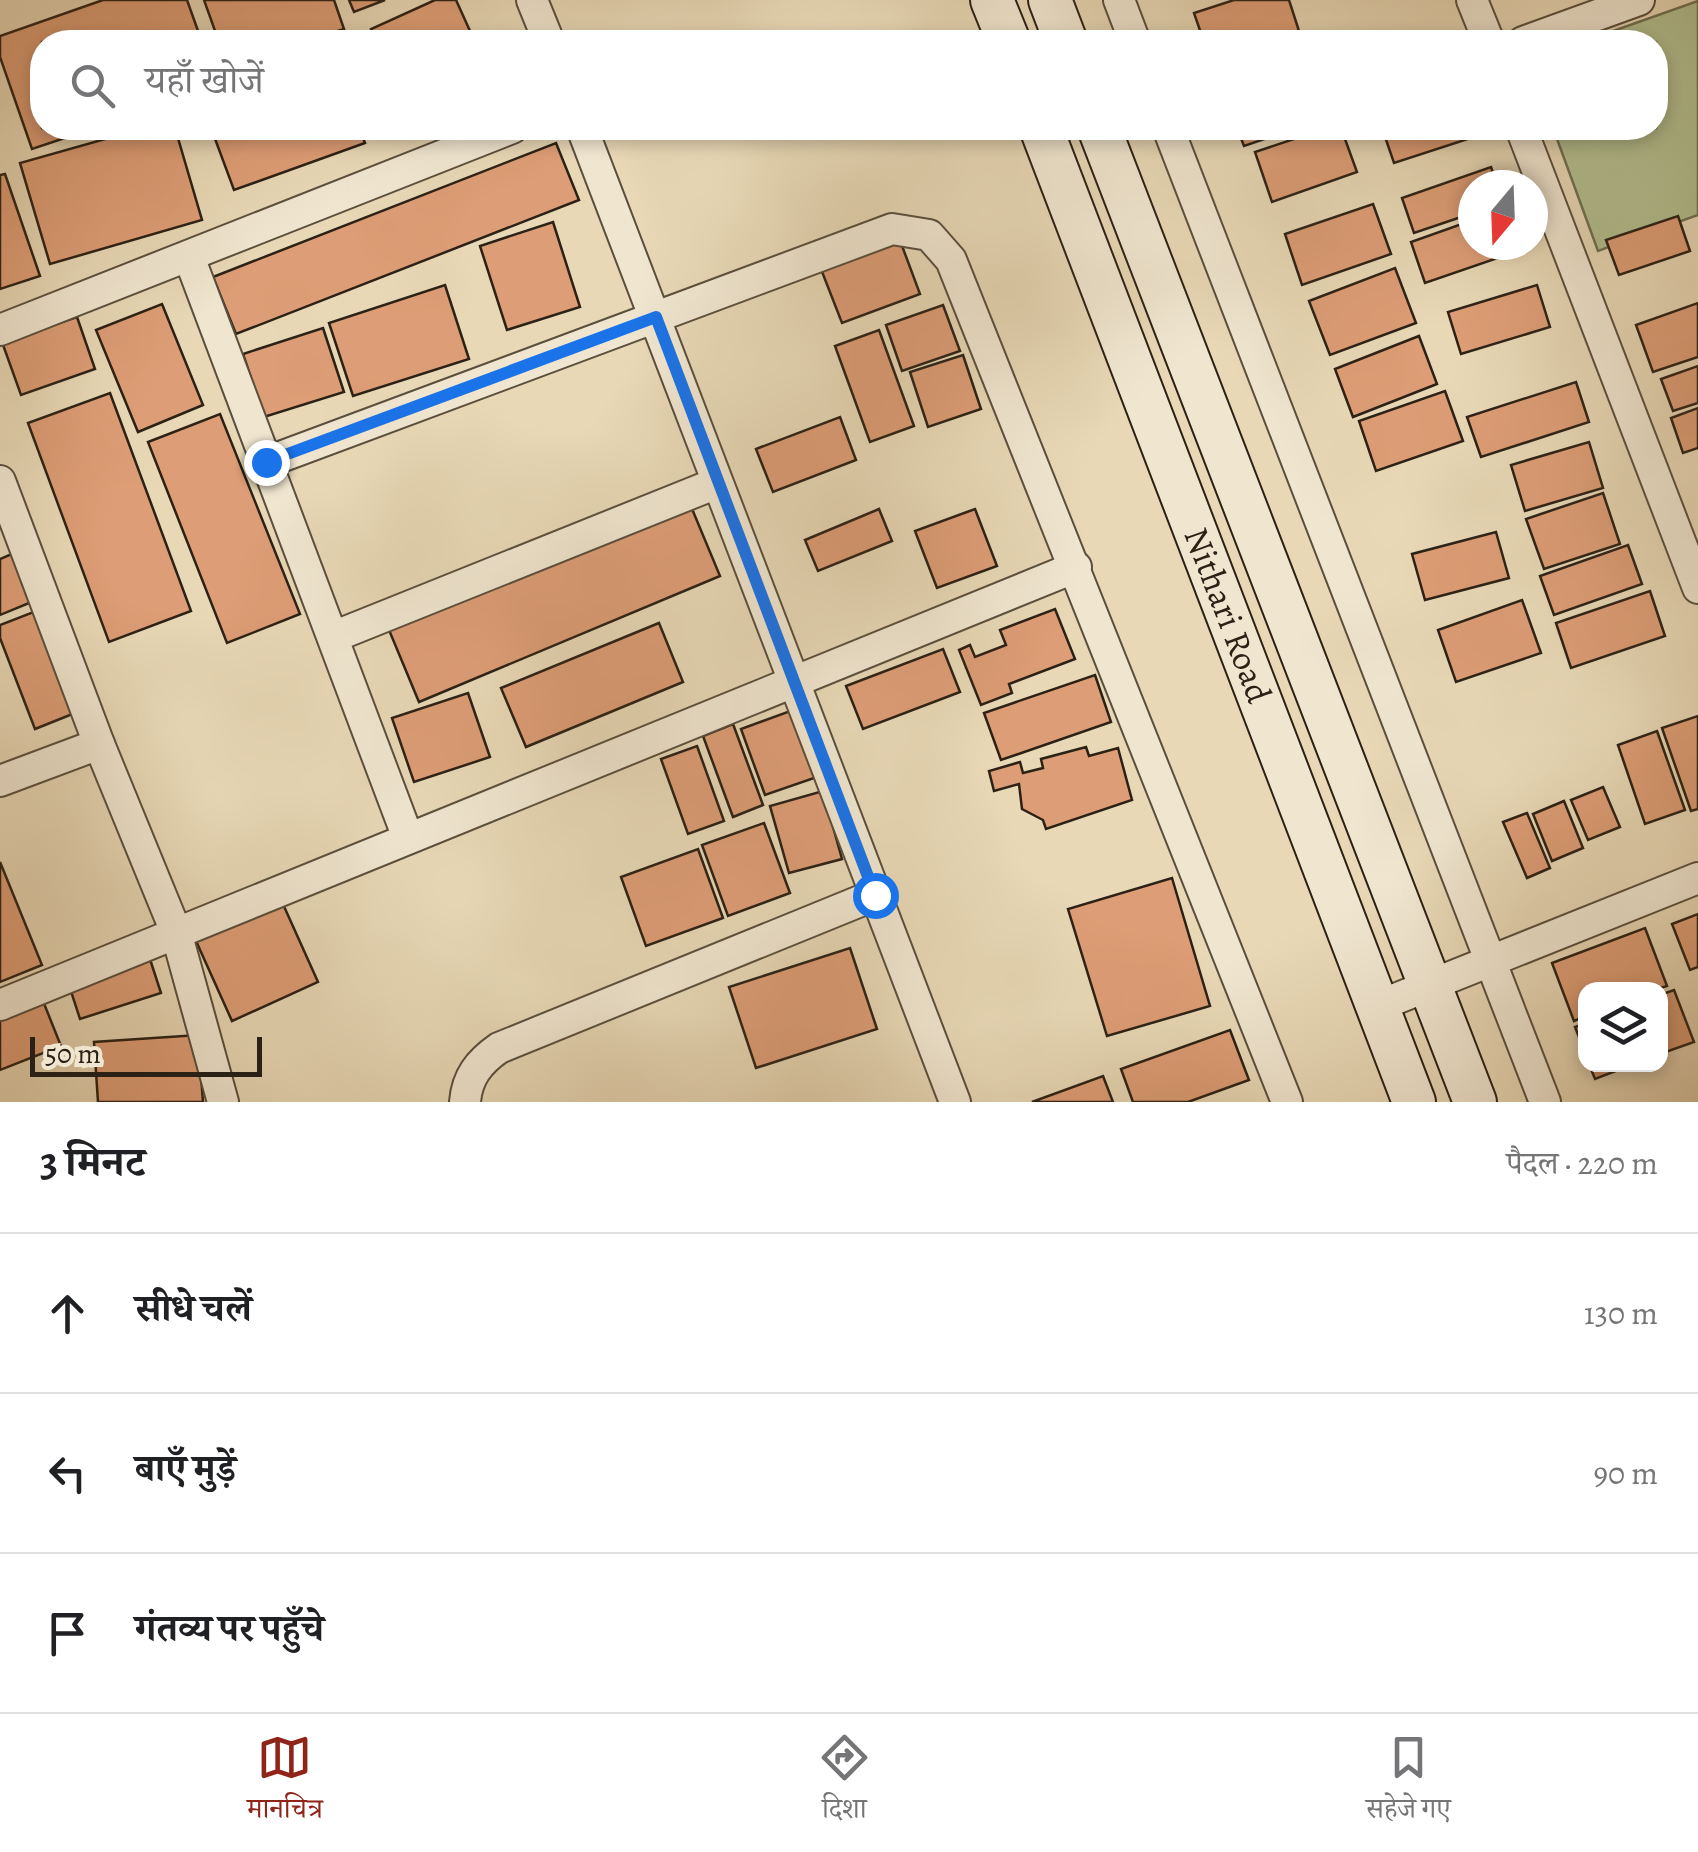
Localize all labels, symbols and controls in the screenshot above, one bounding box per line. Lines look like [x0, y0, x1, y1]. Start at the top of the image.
search box [30, 30, 1668, 140]
text: यहाँ खोजें [145, 54, 264, 106]
icon: search [65, 58, 120, 113]
north arrow [1458, 170, 1548, 260]
route end [244, 440, 290, 486]
street label: Nithari Road [1173, 520, 1284, 710]
route start [853, 873, 899, 919]
map controls [1578, 982, 1668, 1072]
button: layers [1578, 982, 1668, 1072]
scale bar [30, 1032, 262, 1076]
text: 50 m [45, 1035, 101, 1073]
text: 3 मिनट [40, 1133, 145, 1190]
text: पैदल · 220 m [1506, 1141, 1658, 1185]
text: सीधे चलें [135, 1282, 252, 1334]
icon: ahead [40, 1286, 95, 1341]
text: 130 m [1584, 1291, 1658, 1335]
text: बाएँ मुड़ें [135, 1442, 236, 1494]
icon: left [40, 1446, 95, 1501]
text: 90 m [1593, 1451, 1658, 1495]
text: गंतव्य पर पहुँचे [135, 1602, 324, 1654]
icon: arrive [40, 1606, 95, 1661]
tab: मानचित्र [247, 1730, 323, 1836]
tab: दिशा [817, 1730, 872, 1836]
tab: सहेजे गए [1366, 1730, 1451, 1836]

